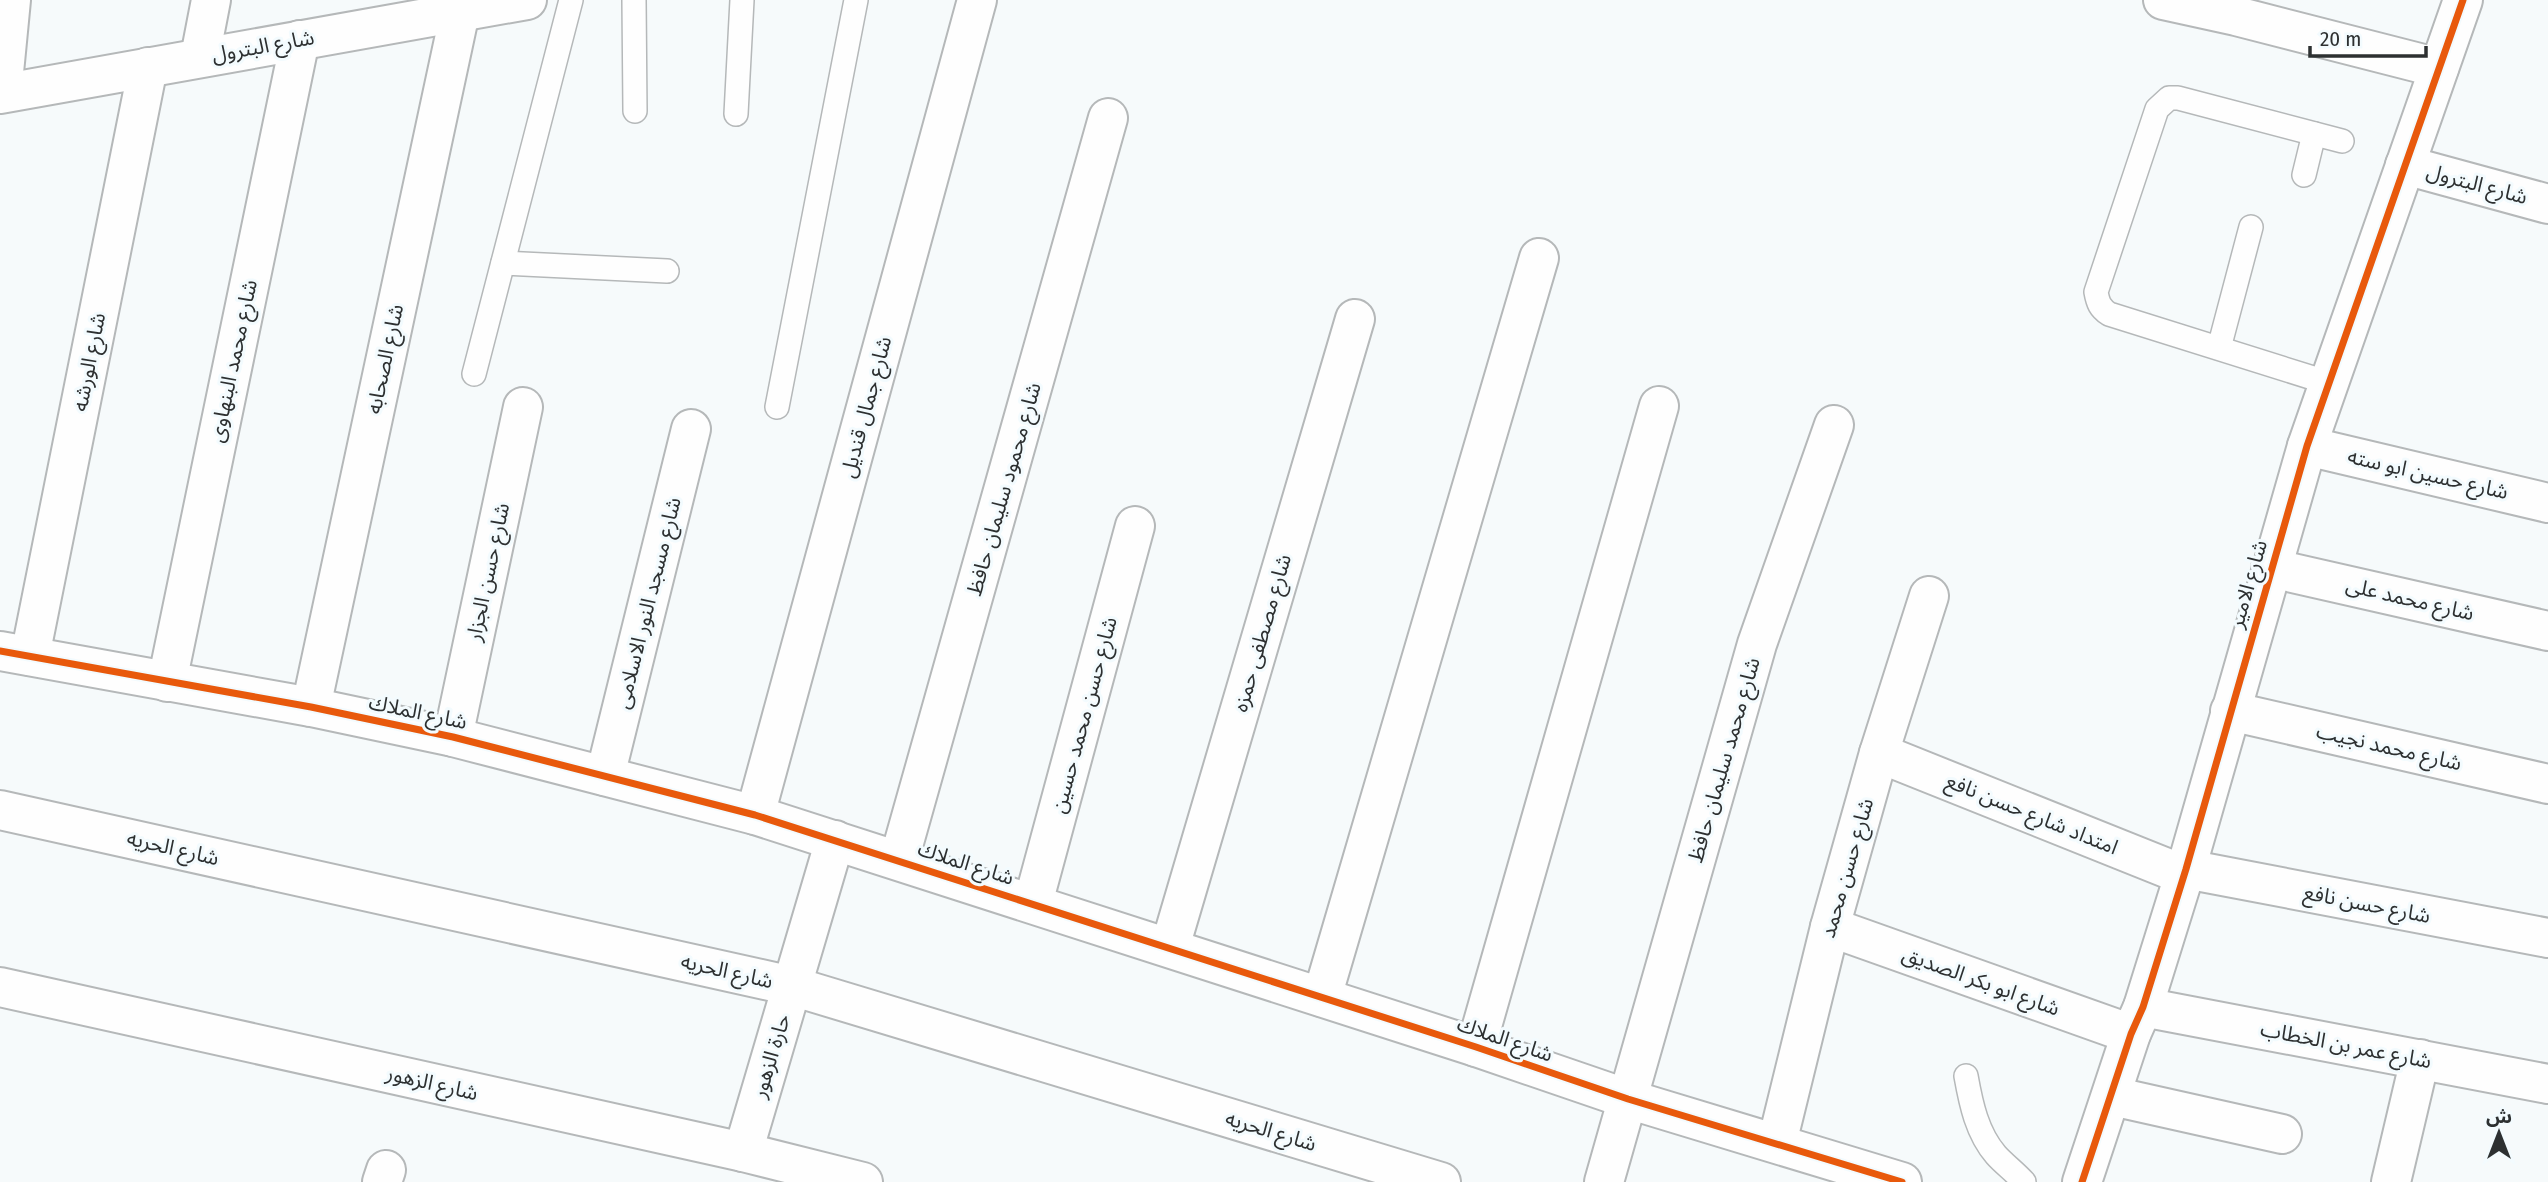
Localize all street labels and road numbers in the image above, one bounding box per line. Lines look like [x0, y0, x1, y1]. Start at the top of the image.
street label: شارع البترول [210, 24, 317, 70]
street label: شارع البترول [2423, 158, 2530, 212]
street label: شارع محمد البنهاوى [203, 277, 265, 445]
street label: شارع الصحابه [361, 302, 411, 417]
street label: شارع الورشه [67, 310, 113, 414]
street label: شارع جمال قنديل [835, 333, 899, 481]
street label: شارع محمود سليمان حافظ [961, 379, 1049, 599]
street label: شارع حسين ابو سته [2345, 443, 2511, 507]
street label: شارع مسجد النور الاسلامى [609, 494, 689, 712]
street label: شارع حسن الجزار [460, 500, 517, 645]
street label: شارع الامير [2223, 537, 2275, 632]
street label: شارع مصطفى حمزه [1227, 551, 1299, 715]
street label: شارع محمد على [2343, 572, 2477, 628]
street label: شارع حسن محمد حسين [1045, 614, 1125, 817]
street label: شارع محمد سليمان حافظ [1682, 655, 1768, 866]
street label: شارع الملاك [366, 689, 469, 737]
street label: شارع محمد نجيب [2313, 718, 2464, 778]
street label: امتداد شارع حسن نافع [1941, 768, 2122, 862]
street label: شارع حسن محمد [1815, 795, 1881, 941]
street label: شارع الحريه [124, 825, 222, 873]
street label: شارع الملاك [914, 835, 1017, 893]
street label: شارع حسن نافع [2301, 879, 2433, 931]
street label: شارع ابو بكر الصديق [1898, 940, 2063, 1023]
street label: شارع الحريه [678, 948, 776, 996]
street label: حارة الزهور [746, 1011, 796, 1102]
street label: شارع الملاك [1453, 1011, 1556, 1069]
street label: شارع عمر بن الخطاب [2258, 1016, 2434, 1076]
street label: شارع الزهور [382, 1060, 480, 1108]
street label: شارع الحريه [1222, 1105, 1320, 1159]

